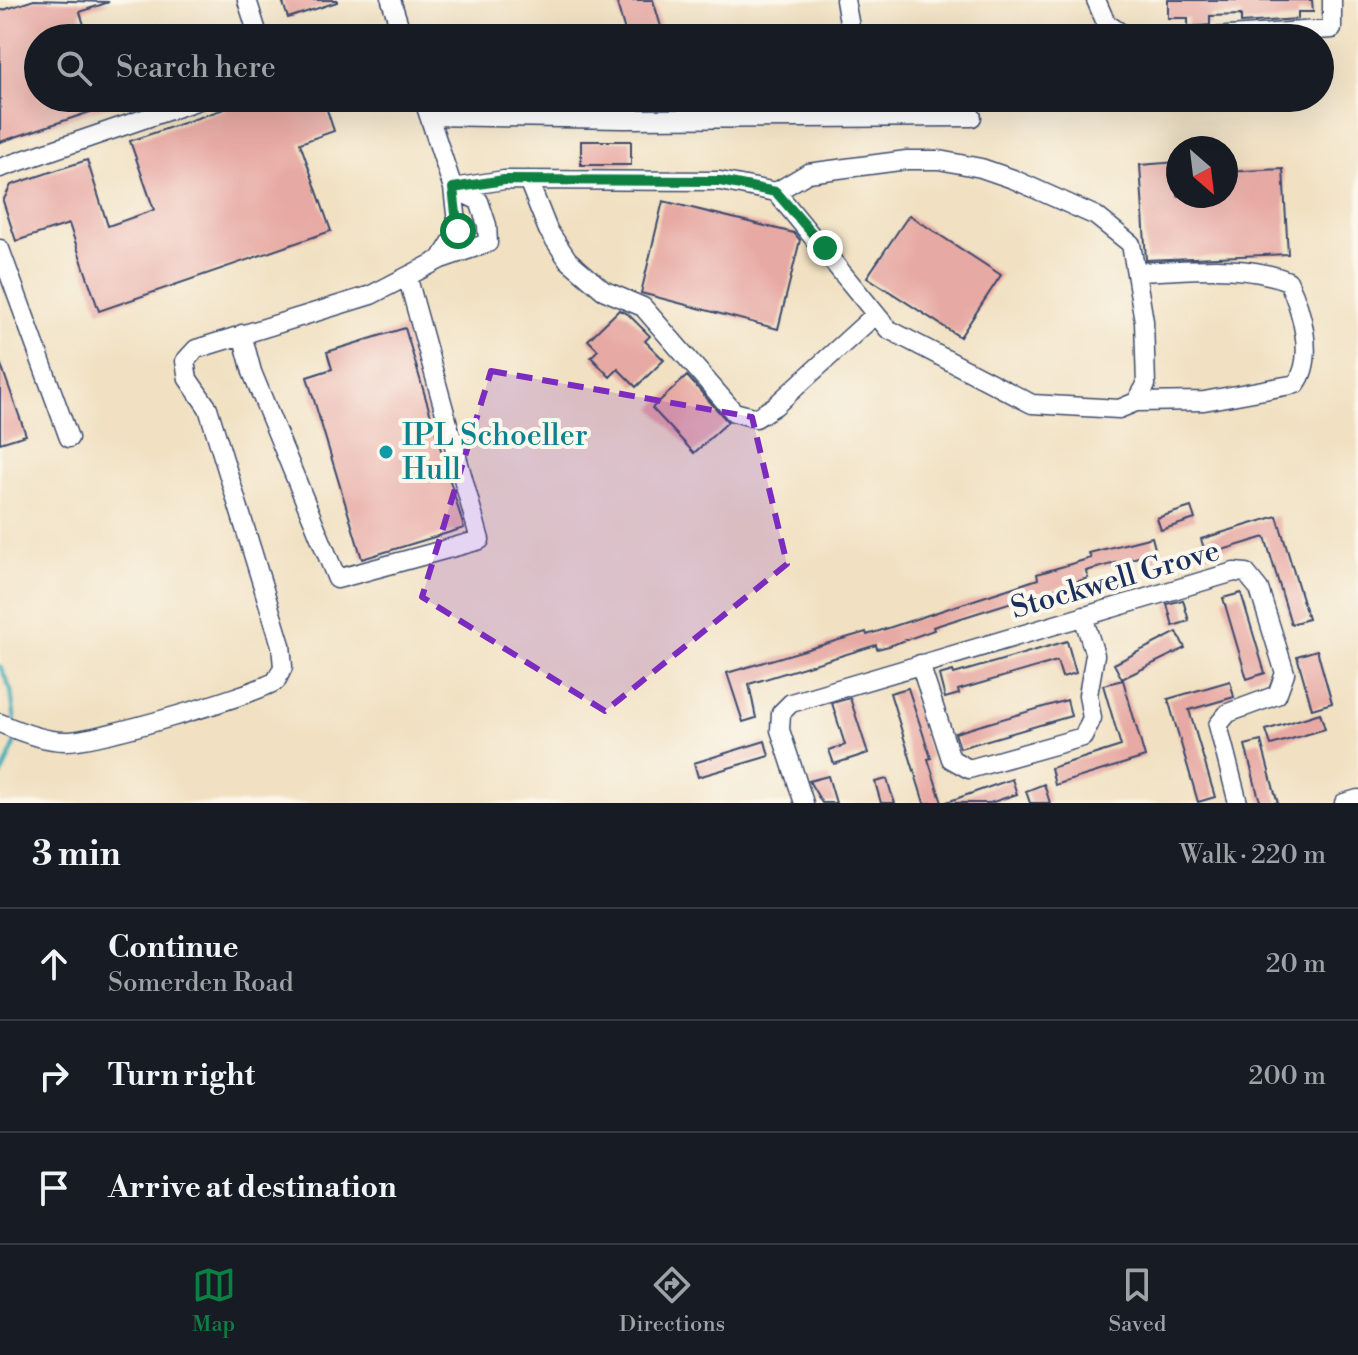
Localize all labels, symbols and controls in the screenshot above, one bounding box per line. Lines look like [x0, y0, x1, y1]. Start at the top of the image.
search box [24, 24, 1334, 112]
icon: search [52, 46, 96, 90]
text: Search here [116, 49, 276, 87]
north arrow [1166, 136, 1238, 208]
route start [440, 213, 476, 249]
route end [807, 230, 843, 266]
place label: IPL Schoeller Hull [402, 417, 588, 489]
marker: IPL Schoeller Hull [377, 443, 395, 461]
street label: Stockwell Grove [1007, 532, 1224, 628]
text: 3 min [32, 834, 121, 876]
text: Walk · 220 m [1180, 839, 1326, 871]
text: Continue [108, 929, 239, 967]
icon: ahead [32, 942, 76, 986]
text: 20 m [1266, 948, 1326, 980]
text: Somerden Road [108, 967, 294, 999]
icon: right [32, 1054, 76, 1098]
text: Turn right [108, 1057, 255, 1095]
text: 200 m [1249, 1060, 1326, 1092]
icon: arrive [32, 1166, 76, 1210]
text: Arrive at destination [108, 1169, 397, 1207]
tab: Map [192, 1263, 236, 1338]
tab: Directions [619, 1263, 725, 1338]
tab: Saved [1109, 1263, 1166, 1338]

